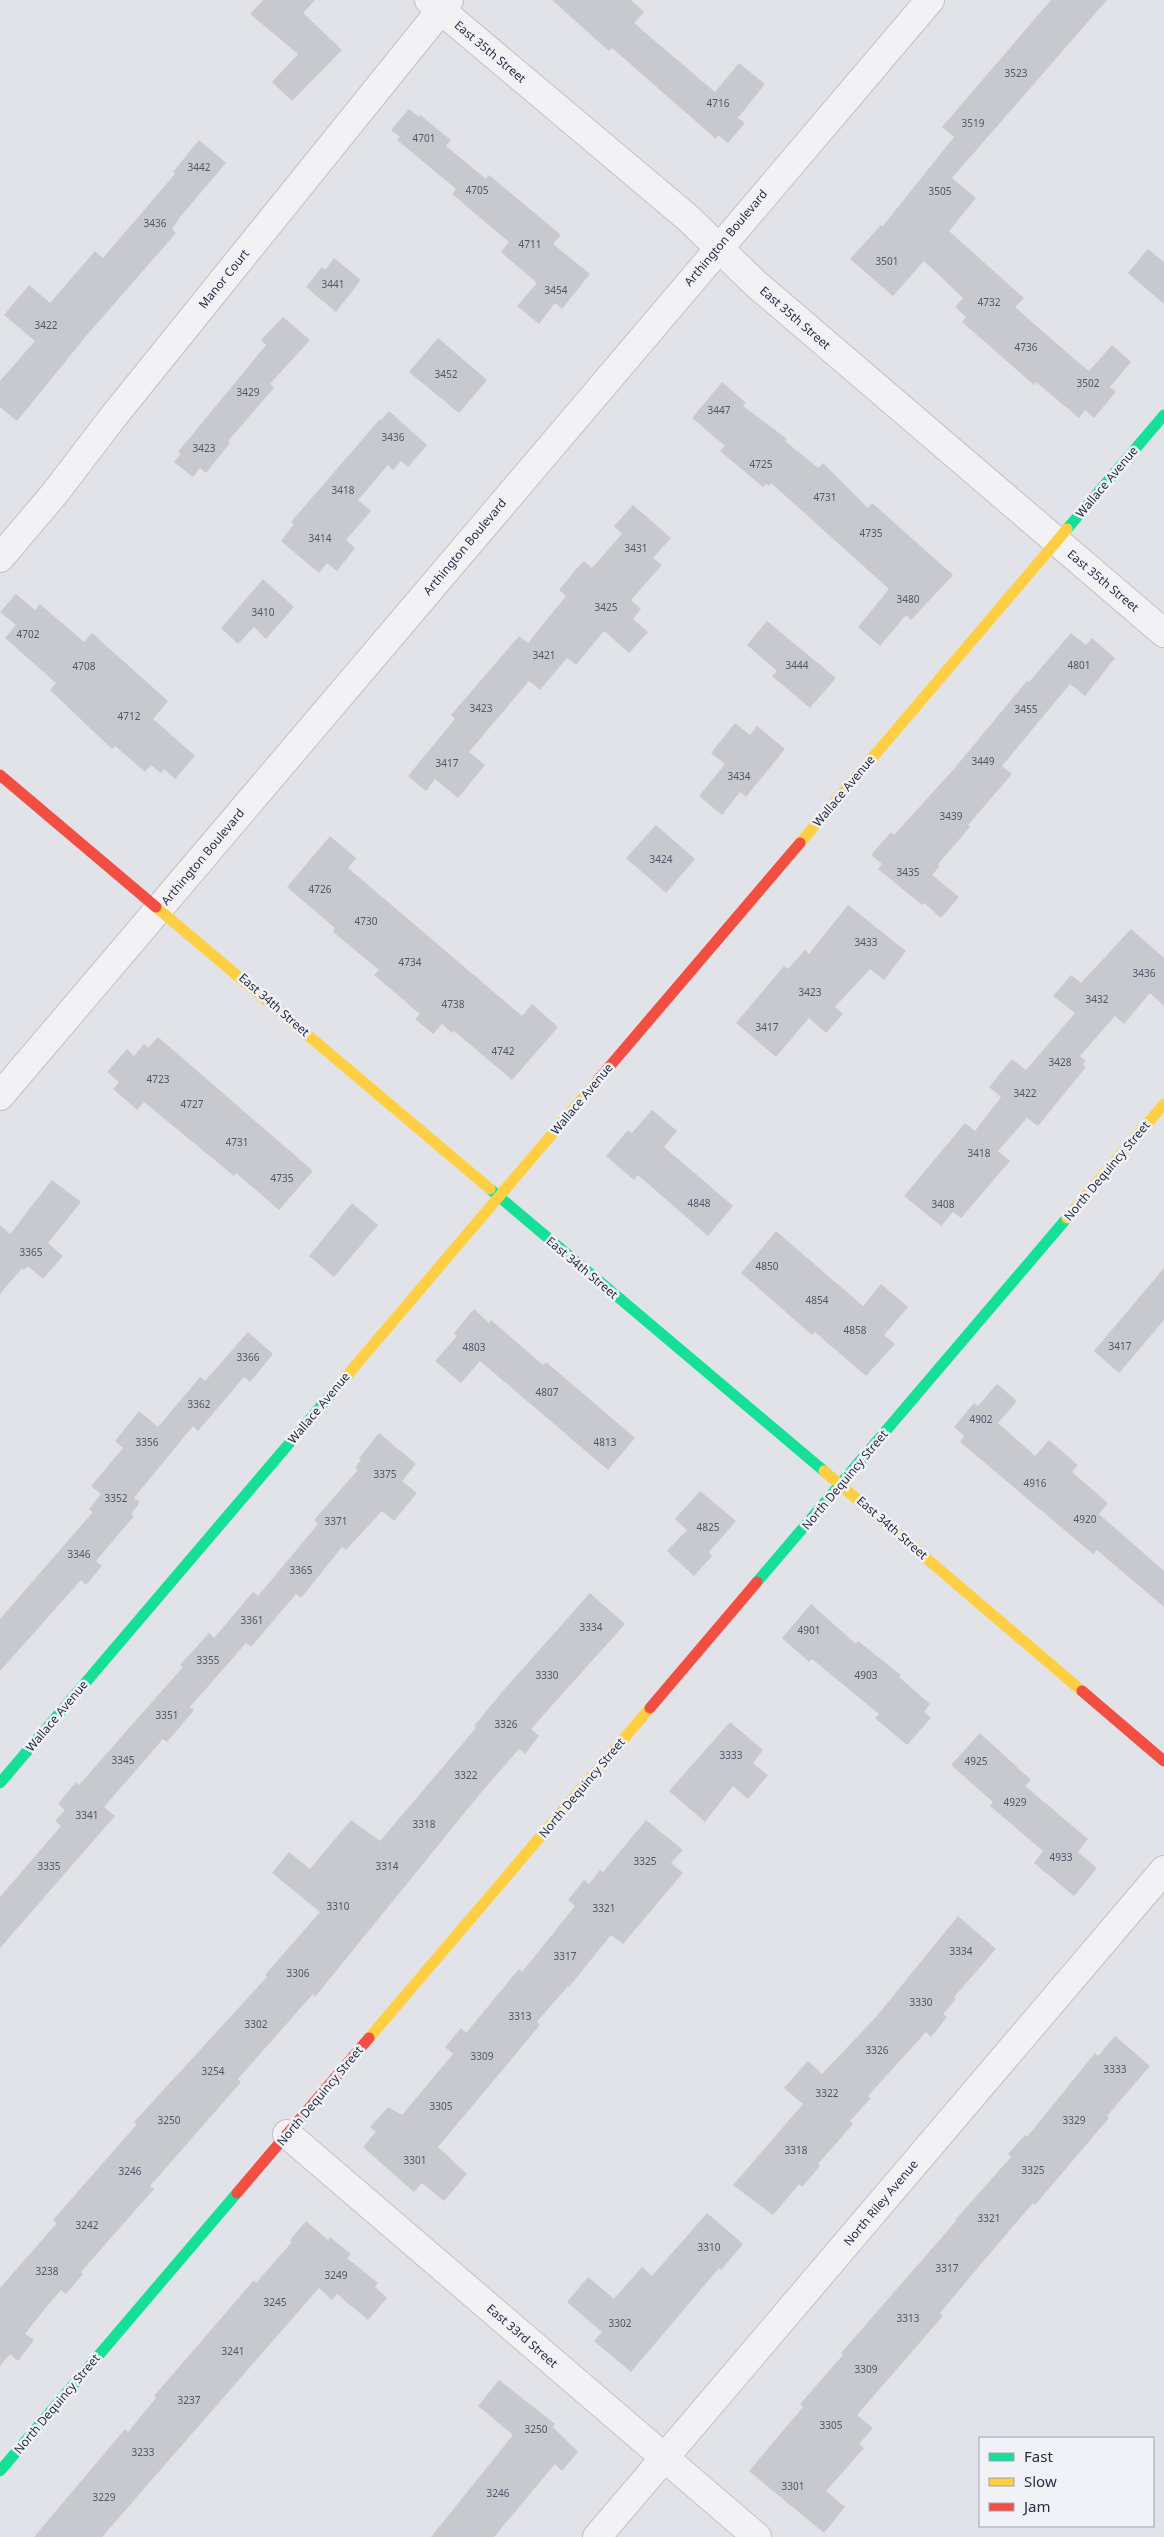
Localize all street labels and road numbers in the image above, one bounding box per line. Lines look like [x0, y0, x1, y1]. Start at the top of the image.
street label: East 35th Street [451, 17, 530, 87]
street label: Arthington Boulevard [680, 186, 771, 290]
street label: Manor Court [194, 245, 253, 312]
street label: East 35th Street [756, 282, 835, 354]
street label: Wallace Avenue [1072, 442, 1142, 521]
street label: Arthington Boulevard [419, 495, 510, 599]
street label: East 35th Street [1064, 546, 1143, 616]
street label: Wallace Avenue [809, 751, 879, 830]
street label: Arthington Boulevard [157, 805, 248, 909]
street label: East 34th Street [235, 969, 314, 1041]
street label: Wallace Avenue [547, 1059, 617, 1138]
street label: North Dequincy Street [1060, 1117, 1154, 1224]
street label: East 34th Street [543, 1233, 622, 1303]
street label: Wallace Avenue [284, 1368, 354, 1447]
street label: North Dequincy Street [798, 1426, 892, 1533]
street label: East 34th Street [853, 1492, 932, 1564]
street label: Wallace Avenue [22, 1676, 92, 1755]
street label: North Dequincy Street [535, 1734, 629, 1841]
street label: North Dequincy Street [273, 2042, 367, 2149]
street label: North Riley Avenue [839, 2156, 922, 2249]
street label: East 33rd Street [483, 2300, 562, 2372]
street label: North Dequincy Street [10, 2350, 104, 2457]

